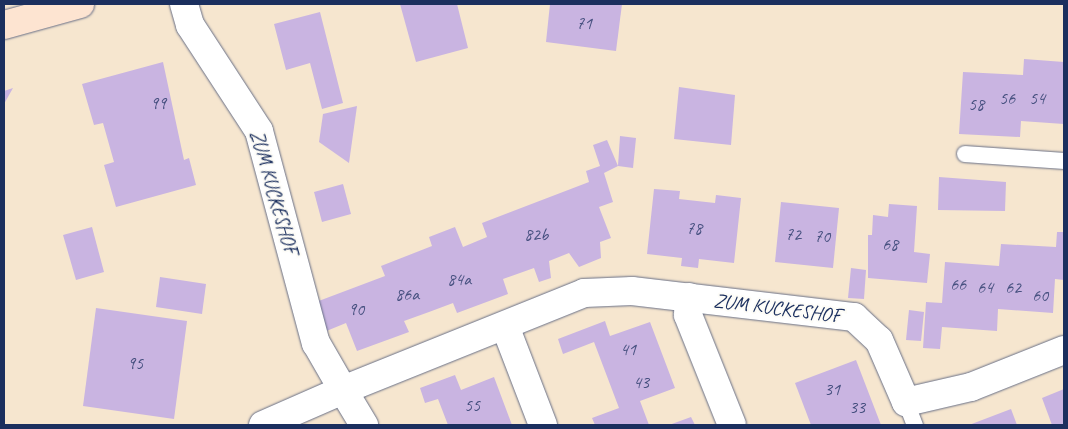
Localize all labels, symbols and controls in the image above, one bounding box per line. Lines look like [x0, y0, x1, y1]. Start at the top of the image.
house number: 71 [576, 12, 592, 34]
house number: 56 [999, 87, 1015, 109]
house number: 54 [1029, 87, 1045, 109]
house number: 99 [150, 92, 166, 114]
house number: 58 [968, 93, 984, 115]
street label: ZUM KUCKESHOF [245, 127, 303, 257]
house number: 78 [686, 217, 702, 239]
house number: 82b [524, 223, 548, 245]
house number: 72 [785, 223, 801, 245]
house number: 70 [814, 225, 830, 247]
house number: 68 [882, 233, 898, 255]
house number: 84a [447, 268, 471, 290]
house number: 66 [950, 273, 966, 295]
house number: 64 [977, 276, 993, 298]
house number: 62 [1005, 276, 1021, 298]
house number: 86a [395, 283, 419, 305]
house number: 60 [1032, 284, 1048, 306]
street label: ZUM KUCKESHOF [712, 288, 842, 328]
house number: 90 [348, 298, 364, 320]
house number: 41 [620, 338, 636, 360]
house number: 95 [127, 352, 143, 374]
house number: 43 [633, 371, 649, 393]
house number: 31 [824, 378, 840, 400]
house number: 55 [464, 394, 480, 416]
house number: 33 [849, 396, 865, 418]

